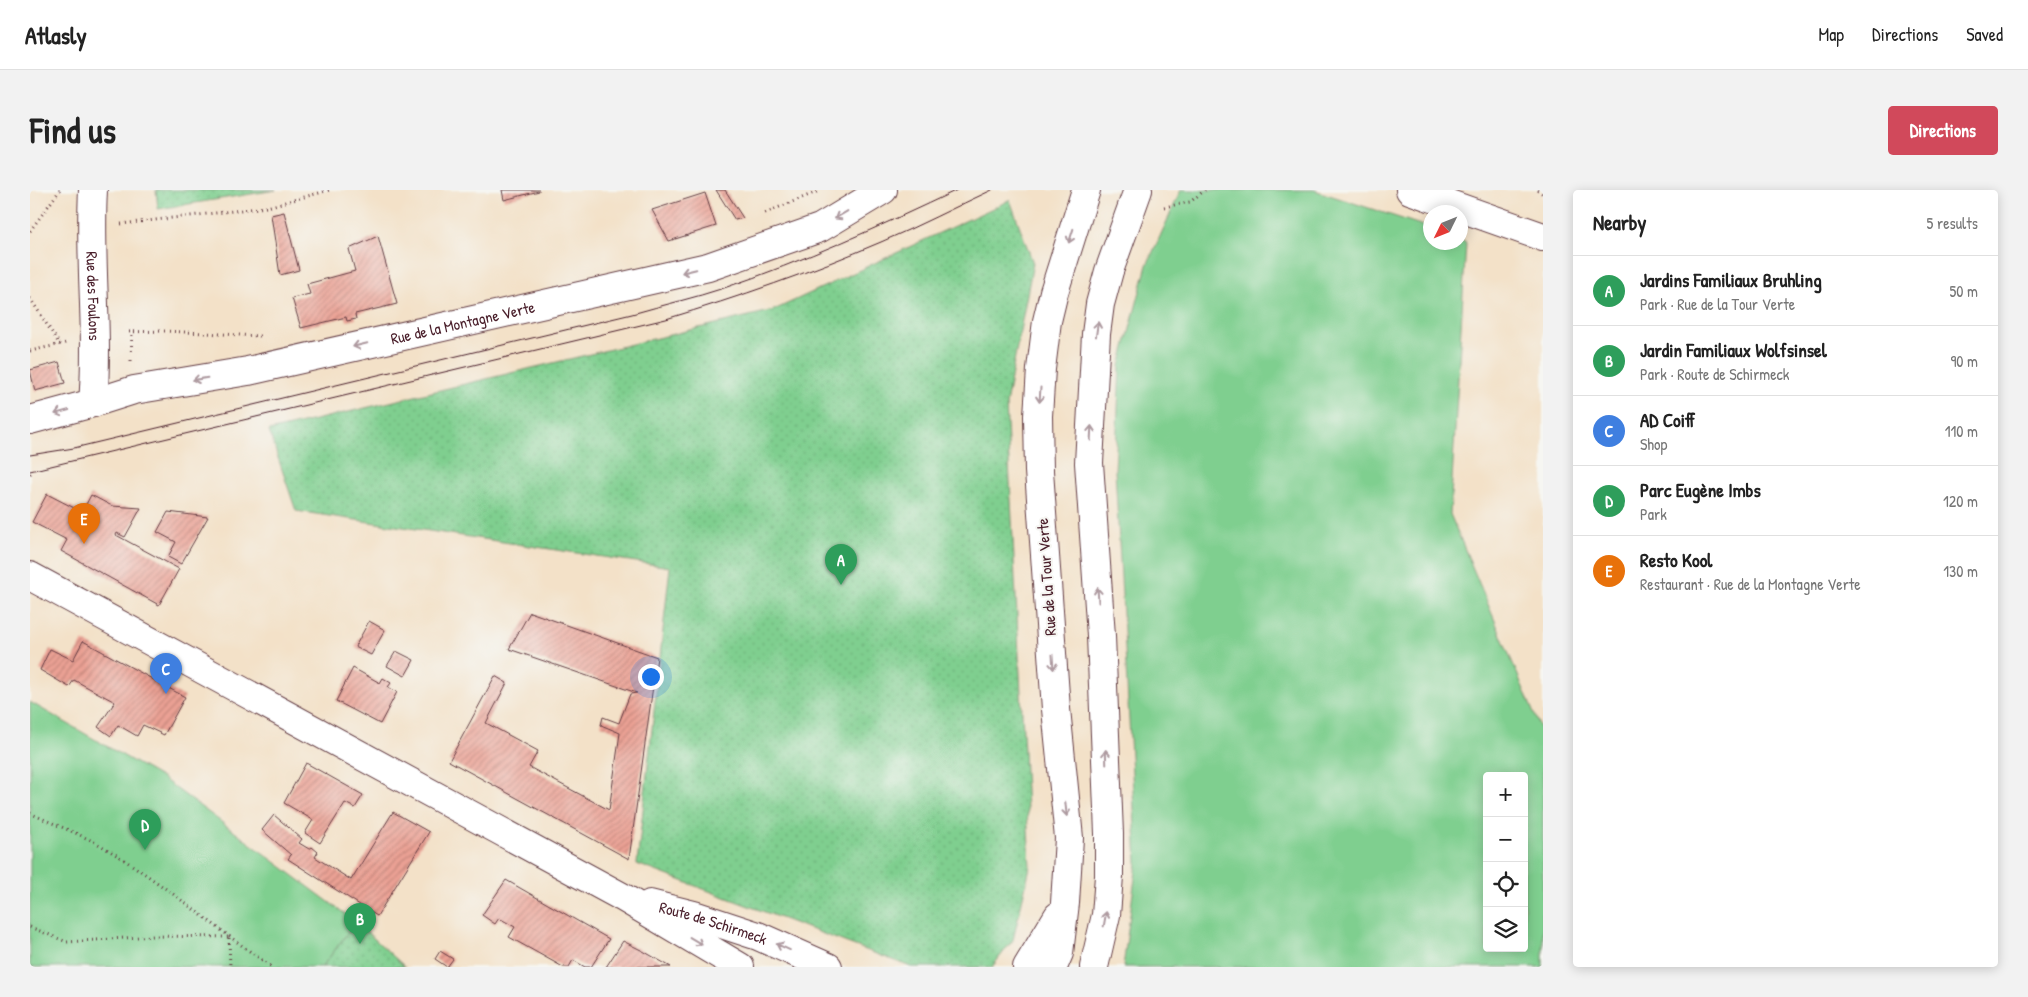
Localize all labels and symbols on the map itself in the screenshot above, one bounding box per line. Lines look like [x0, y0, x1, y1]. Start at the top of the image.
north arrow [1423, 205, 1468, 250]
one-way arrow [835, 211, 849, 221]
one-way arrow [1066, 228, 1076, 244]
street label: Rue des Foulons [81, 251, 106, 341]
one-way arrow [682, 267, 698, 276]
street label: Rue de la Montagne Verte [389, 295, 538, 349]
one-way arrow [1092, 321, 1102, 337]
one-way arrow [353, 341, 369, 351]
one-way arrow [192, 374, 208, 384]
one-way arrow [1035, 387, 1044, 403]
one-way arrow [54, 407, 70, 417]
one-way arrow [1086, 425, 1095, 441]
pin: E [68, 503, 100, 544]
street label: Rue de la Tour Verte [1031, 517, 1061, 637]
pin: A [825, 544, 857, 585]
one-way arrow [1094, 587, 1103, 603]
pin: C [150, 653, 182, 694]
one-way arrow [1048, 654, 1057, 670]
your location [638, 664, 664, 690]
one-way arrow [1102, 750, 1111, 766]
one-way arrow [1061, 801, 1071, 817]
pin: D [129, 809, 161, 850]
street label: Route de Schirmeck [657, 896, 771, 950]
pin: B [344, 903, 376, 944]
one-way arrow [1100, 912, 1110, 928]
one-way arrow [688, 936, 702, 946]
one-way arrow [776, 942, 791, 952]

